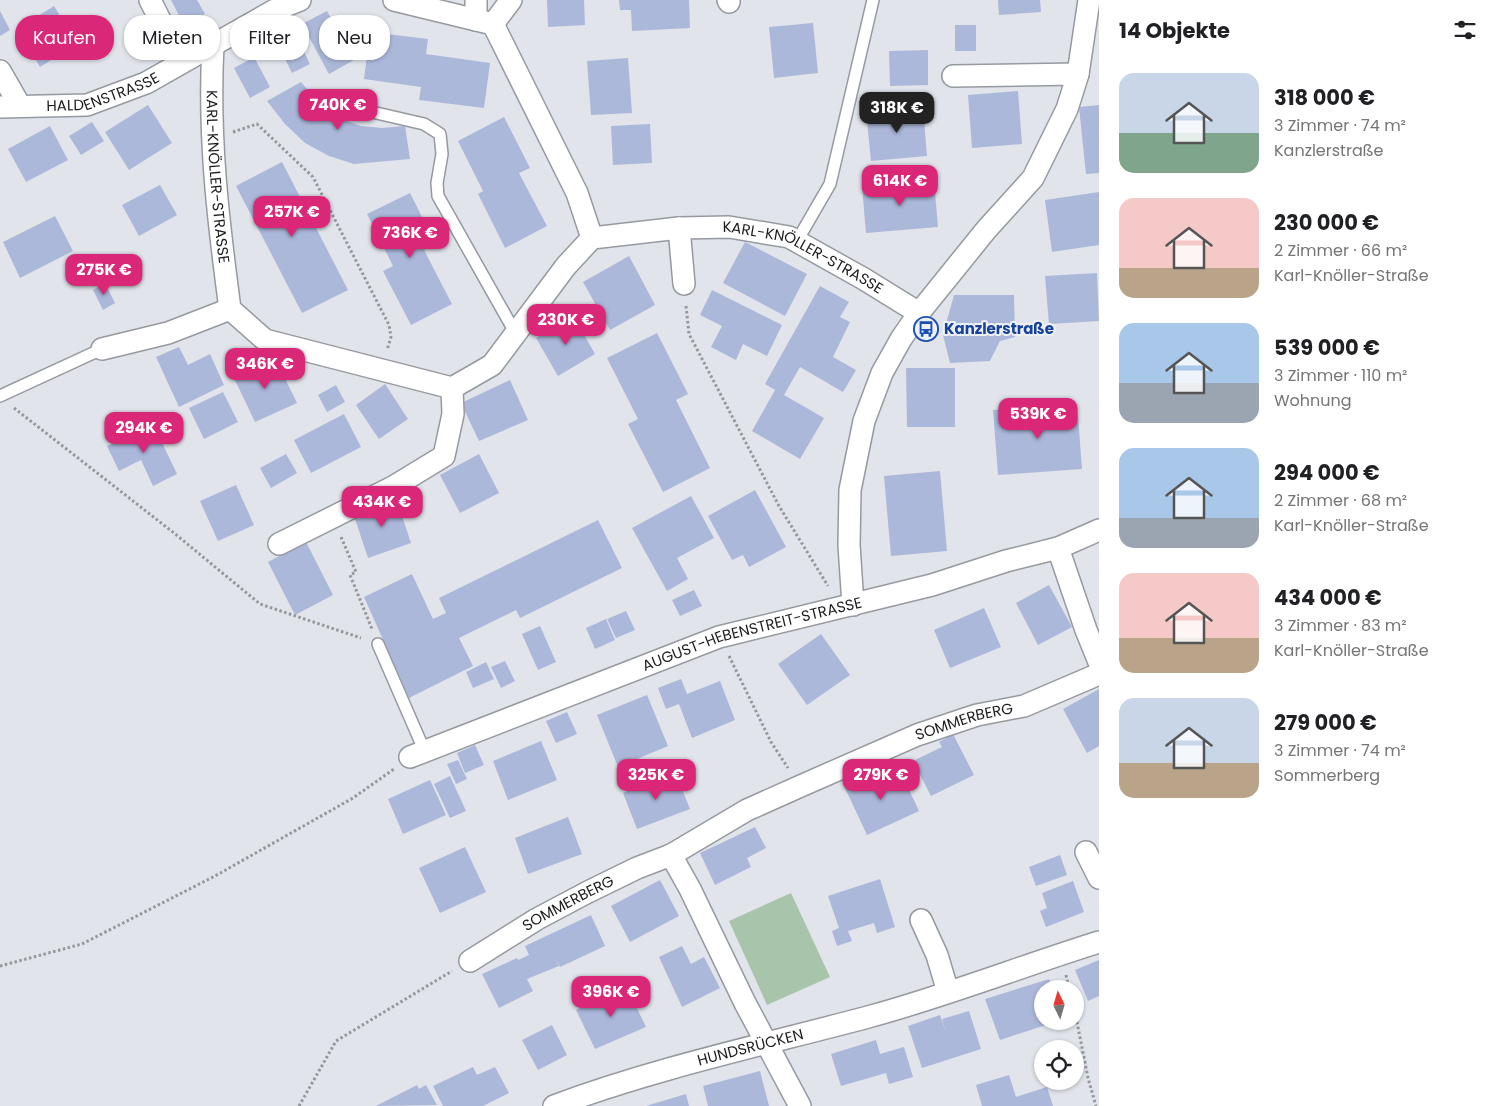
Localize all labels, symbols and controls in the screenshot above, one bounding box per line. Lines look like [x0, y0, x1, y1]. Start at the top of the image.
chip: Kaufen [15, 15, 114, 60]
chip: Mieten [124, 15, 220, 60]
chip: Filter [230, 15, 309, 60]
chip: Neu [319, 15, 390, 60]
text: 14 Objekte [1119, 16, 1230, 45]
icon: filters [1451, 16, 1479, 44]
street label: HALDENSTRASSE [46, 67, 163, 116]
text: 318 000 € [1274, 83, 1375, 112]
pin: 740K € [297, 88, 379, 131]
street label: KARL-KNÖLLER-STRASSE [202, 90, 235, 264]
pin: 318K € [856, 92, 938, 134]
text: 740K € [309, 93, 367, 116]
icon: home [1159, 93, 1219, 153]
text: 318K € [870, 96, 924, 119]
text: 3 Zimmer · 74 m² [1274, 114, 1406, 137]
text: Kanzlerstraße [1274, 139, 1384, 162]
pin: 614K € [859, 164, 941, 207]
text: 614K € [873, 169, 927, 192]
pin: 257K € [251, 196, 333, 238]
text: 257K € [264, 200, 320, 223]
text: 230 000 € [1274, 208, 1379, 237]
pin: 736K € [369, 216, 451, 259]
street label: KARL-KNÖLLER-STRASSE [723, 216, 888, 298]
icon: home [1159, 218, 1219, 278]
text: 736K € [382, 221, 438, 244]
text: 2 Zimmer · 66 m² [1274, 239, 1407, 262]
pin: 275K € [63, 254, 145, 296]
text: 275K € [76, 258, 132, 281]
text: Karl-Knöller-Straße [1274, 264, 1429, 287]
pin: 230K € [525, 304, 607, 346]
text: 230K € [538, 308, 594, 331]
bus stop icon: Kanzlerstraße [913, 316, 939, 342]
place label: Kanzlerstraße [944, 318, 1054, 339]
text: 539 000 € [1274, 333, 1380, 362]
icon: home [1159, 343, 1219, 403]
pin: 346K € [224, 348, 306, 390]
text: 346K € [236, 352, 294, 375]
text: 3 Zimmer · 110 m² [1274, 364, 1407, 387]
text: Wohnung [1274, 389, 1352, 412]
pin: 539K € [997, 398, 1079, 440]
text: 539K € [1009, 402, 1067, 425]
pin: 294K € [103, 412, 185, 454]
text: 294K € [115, 416, 173, 439]
text: 294 000 € [1274, 458, 1380, 487]
icon: home [1159, 468, 1219, 528]
pin: 434K € [341, 486, 423, 528]
text: 2 Zimmer · 68 m² [1274, 489, 1407, 512]
text: 434K € [353, 490, 411, 513]
text: Karl-Knöller-Straße [1274, 514, 1429, 537]
text: 434 000 € [1274, 583, 1382, 612]
street label: AUGUST-HEBENSTREIT-STRASSE [639, 592, 864, 676]
icon: home [1159, 593, 1219, 653]
text: 3 Zimmer · 83 m² [1274, 614, 1407, 637]
text: Karl-Knöller-Straße [1274, 639, 1429, 662]
street label: SOMMERBERG [912, 697, 1015, 745]
text: 279 000 € [1274, 708, 1377, 737]
icon: home [1159, 718, 1219, 778]
text: 3 Zimmer · 74 m² [1274, 739, 1406, 762]
pin: 325K € [615, 758, 697, 801]
pin: 279K € [840, 758, 922, 801]
text: 325K € [628, 763, 684, 786]
text: 279K € [854, 763, 908, 786]
text: Sommerberg [1274, 764, 1380, 787]
street label: SOMMERBERG [518, 870, 618, 936]
pin: 396K € [570, 976, 652, 1018]
text: 396K € [583, 980, 640, 1003]
north arrow [1034, 980, 1084, 1030]
map controls [1034, 980, 1084, 1090]
street label: HUNDSRÜCKEN [695, 1023, 805, 1071]
button: locate [1034, 1040, 1084, 1090]

